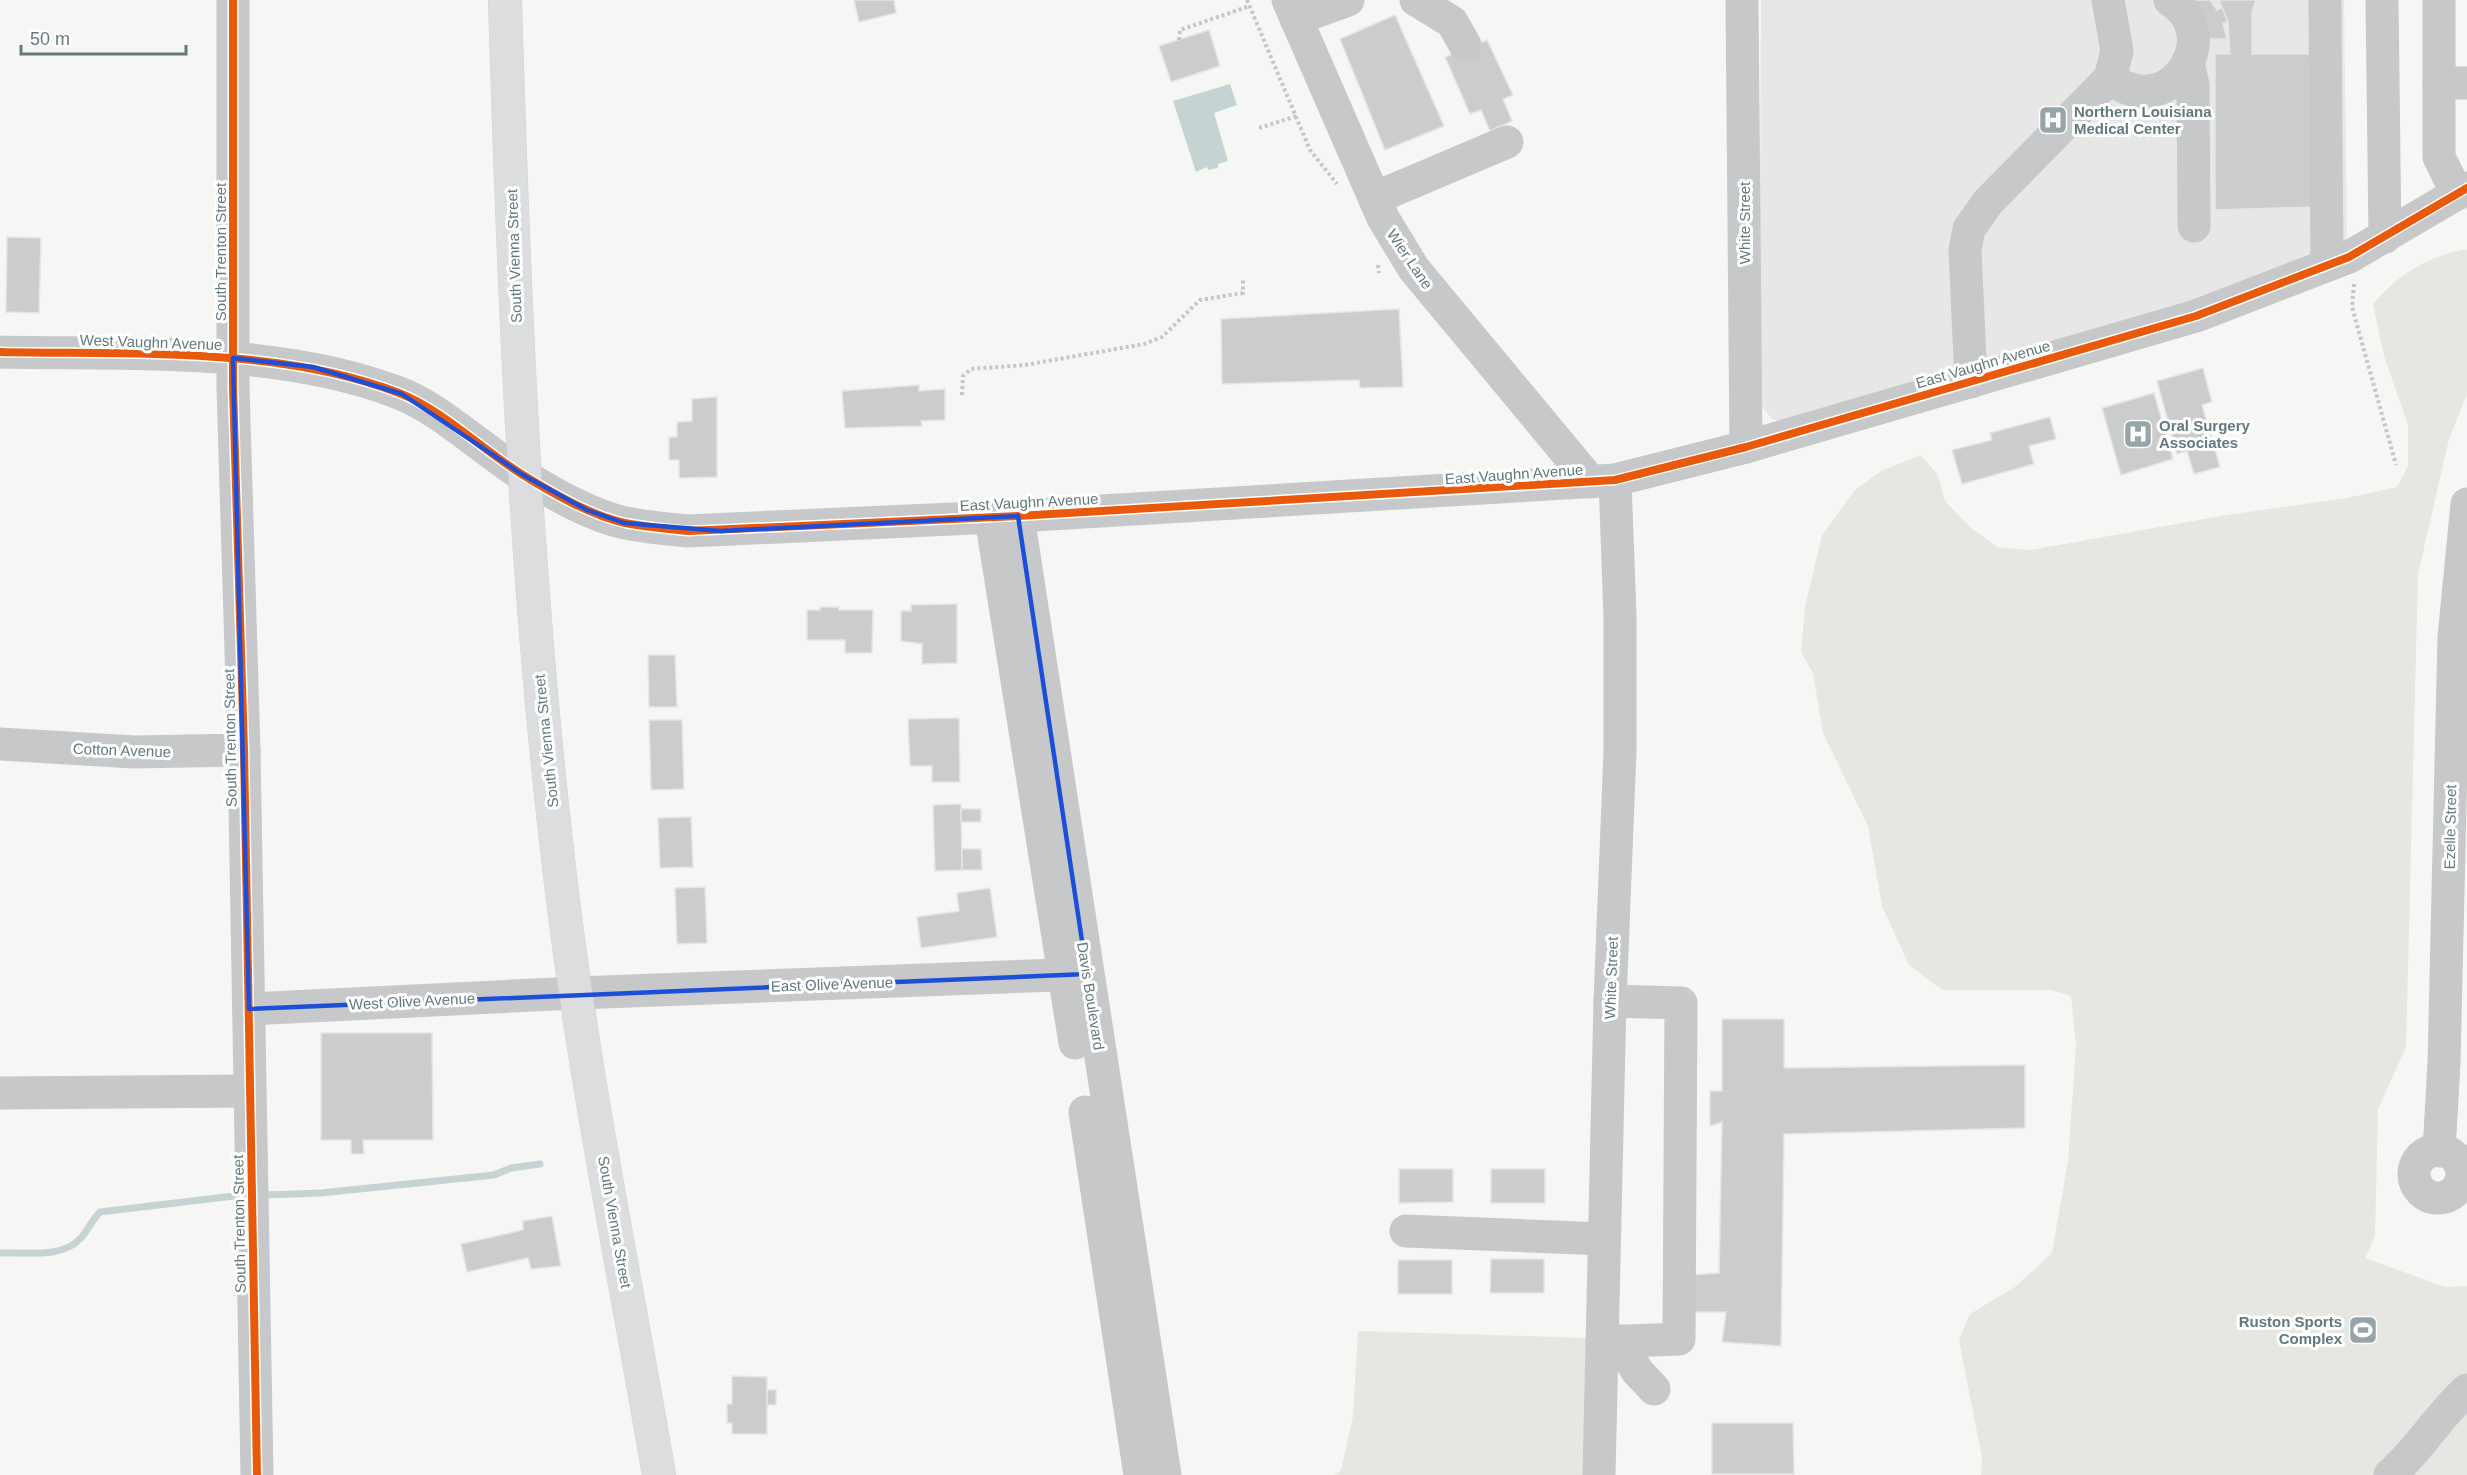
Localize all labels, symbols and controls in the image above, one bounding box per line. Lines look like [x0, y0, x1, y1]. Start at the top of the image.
scale bar [21, 18, 186, 56]
text: 50 m [30, 29, 70, 49]
place label: Northern Louisiana Medical Center [2074, 103, 2212, 137]
hospital icon: Northern Louisiana Medical Center [2037, 104, 2069, 136]
street label: White Street [1736, 181, 1753, 264]
street label: South Trenton Street [212, 182, 229, 321]
street label: South Vienna Street [503, 188, 525, 323]
street label: Wier Lane [1384, 226, 1436, 292]
street label: West Vaughn Avenue [79, 331, 223, 353]
street label: East Vaughn Avenue [1914, 337, 2052, 391]
place label: Oral Surgery Associates [2159, 417, 2251, 451]
hospital icon: Oral Surgery Associates [2122, 418, 2154, 450]
street label: East Vaughn Avenue [1444, 461, 1584, 487]
street label: East Vaughn Avenue [959, 490, 1099, 514]
street label: South Trenton Street [220, 668, 240, 807]
street label: South Vienna Street [530, 673, 561, 809]
street label: Cotton Avenue [73, 740, 171, 760]
street label: Ezelle Street [2441, 784, 2459, 870]
street label: White Street [1601, 936, 1621, 1020]
street label: Davis Boulevard [1074, 941, 1108, 1051]
street label: East Olive Avenue [771, 973, 893, 995]
street label: West Olive Avenue [349, 989, 475, 1013]
street label: South Trenton Street [229, 1154, 249, 1293]
street label: South Vienna Street [595, 1155, 635, 1290]
place label: Ruston Sports Complex [2239, 1313, 2343, 1347]
sports icon: Ruston Sports Complex [2347, 1314, 2379, 1346]

